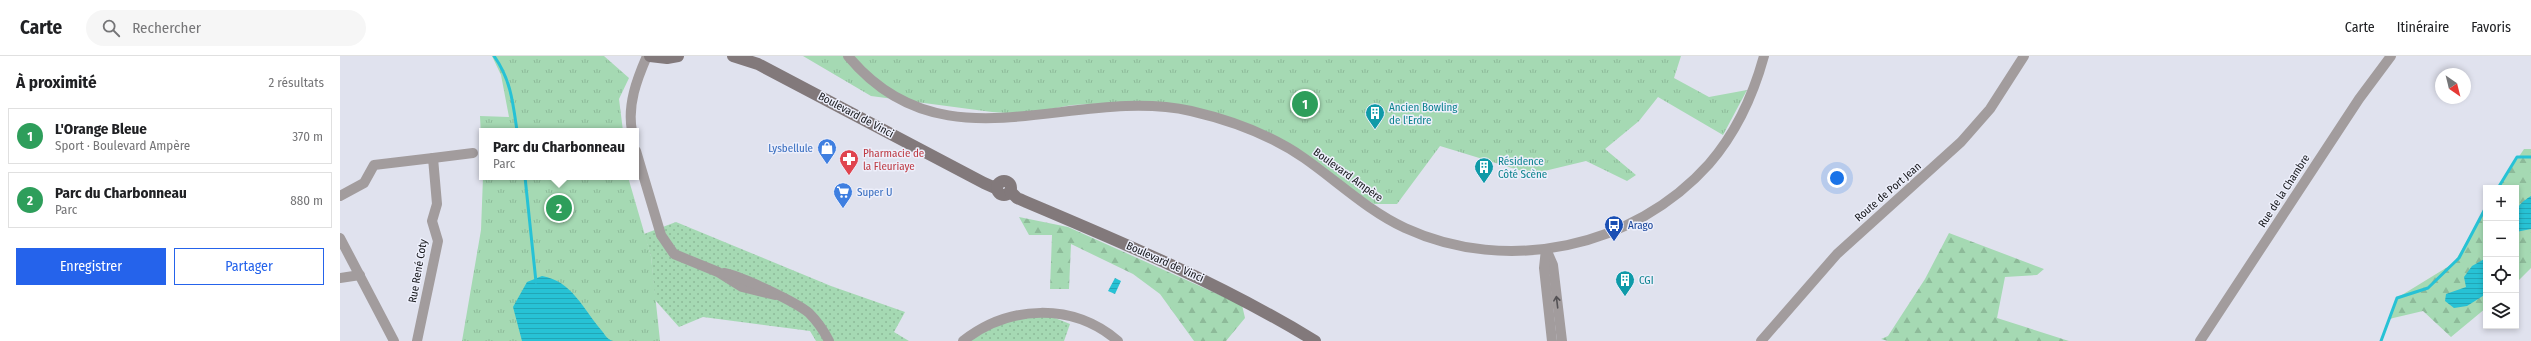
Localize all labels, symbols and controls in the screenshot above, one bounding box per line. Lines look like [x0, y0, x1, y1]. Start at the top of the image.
search box [86, 10, 366, 46]
text: Carte [20, 16, 62, 39]
icon: search [100, 17, 122, 39]
text: Rechercher [132, 19, 201, 37]
text: Carte [2345, 19, 2375, 36]
text: Itinéraire [2397, 19, 2449, 36]
text: Favoris [2471, 19, 2511, 36]
north arrow [2435, 68, 2471, 104]
text: À proximité [16, 72, 97, 93]
text: 2 résultats [269, 75, 324, 90]
pin: 1 [1292, 89, 1318, 119]
street label: Boulevard de Vinci [816, 90, 896, 140]
place label: Ancien Bowling de l'Erdre [1389, 101, 1458, 127]
building icon: Ancien Bowling de l'Erdre [1364, 102, 1386, 130]
text: L'Orange Bleue [55, 120, 147, 138]
popup [479, 128, 639, 180]
text: 1 [27, 129, 33, 144]
text: 370 m [292, 129, 323, 144]
shop icon: Lysbellule [816, 137, 838, 165]
text: Sport · Boulevard Ampère [55, 138, 190, 153]
text: Parc du Charbonneau [493, 138, 625, 156]
place label: Lysbellule [768, 142, 813, 155]
street label: Boulevard Ampère [1311, 146, 1385, 204]
place label: Pharmacie de la Fleuriaye [863, 147, 924, 173]
pharmacy icon: Pharmacie de la Fleuriaye [838, 148, 860, 176]
street label: Rue de la Chambre [2256, 152, 2312, 230]
place label: Résidence Côté Scène [1498, 155, 1547, 181]
text: Parc [493, 156, 515, 171]
building icon: Résidence Côté Scène [1473, 156, 1495, 184]
street label: Route de Port Jean [1852, 160, 1924, 224]
your location [1827, 168, 1847, 188]
supermarket icon: Super U [832, 181, 854, 209]
text: Parc du Charbonneau [55, 184, 187, 202]
map controls [2483, 185, 2519, 329]
button: + [2483, 185, 2519, 221]
place label: Super U [857, 186, 892, 199]
text: 2 [27, 193, 33, 208]
text: 880 m [290, 193, 323, 208]
pin: 2 [546, 193, 572, 223]
text: Parc [55, 202, 77, 217]
bus stop icon: Arago [1603, 214, 1625, 242]
place label: Arago [1628, 219, 1654, 232]
button: − [2483, 221, 2519, 257]
street label: Rue René Coty [406, 238, 430, 304]
street label: Boulevard de Vinci [1124, 239, 1206, 285]
button: Enregistrer [16, 248, 166, 285]
button: Partager [174, 248, 324, 285]
button: locate [2483, 257, 2519, 293]
building icon: CGI [1614, 269, 1636, 297]
place label: CGI [1639, 274, 1654, 287]
button: layers [2483, 293, 2519, 329]
one-way arrow [1554, 296, 1561, 309]

